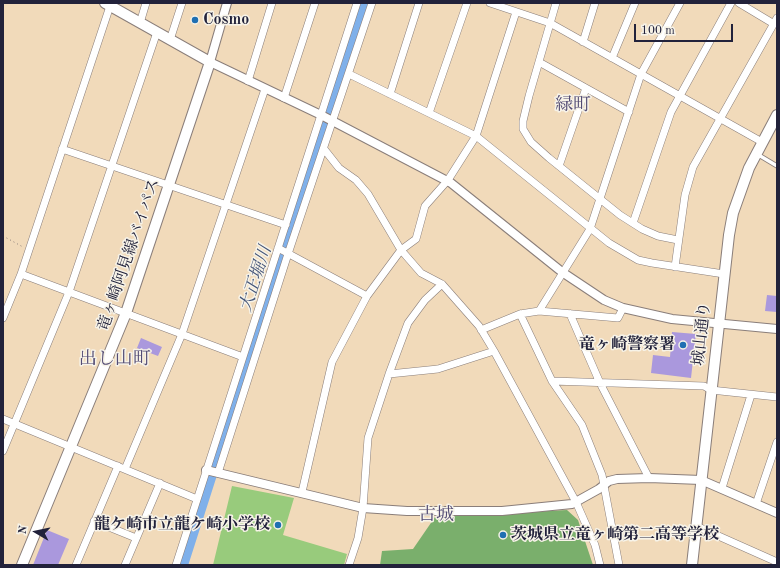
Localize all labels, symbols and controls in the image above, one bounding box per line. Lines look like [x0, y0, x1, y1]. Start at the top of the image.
place label: Cosmo [203, 10, 249, 30]
marker: Cosmo [190, 15, 200, 25]
scale bar [636, 16, 735, 42]
text: 100 m [641, 25, 675, 37]
district label: 緑町 [555, 94, 591, 116]
street label: 竜ヶ崎阿見線バイパス [94, 176, 164, 334]
water label: 大正堀川 [236, 244, 276, 314]
street label: 城山通り [689, 301, 715, 367]
place label: 竜ヶ崎警察署 [579, 335, 675, 355]
marker: 竜ヶ崎警察署 [678, 340, 688, 350]
district label: 出し山町 [79, 348, 151, 370]
district label: 古城 [418, 504, 454, 526]
north arrow [16, 512, 56, 552]
place label: 龍ケ崎市立龍ケ崎小学校 [94, 515, 270, 535]
marker: 龍ケ崎市立龍ケ崎小学校 [273, 520, 283, 530]
text: N [18, 525, 30, 535]
place label: 茨城県立竜ヶ崎第二高等学校 [511, 525, 719, 545]
marker: 茨城県立竜ヶ崎第二高等学校 [498, 530, 508, 540]

